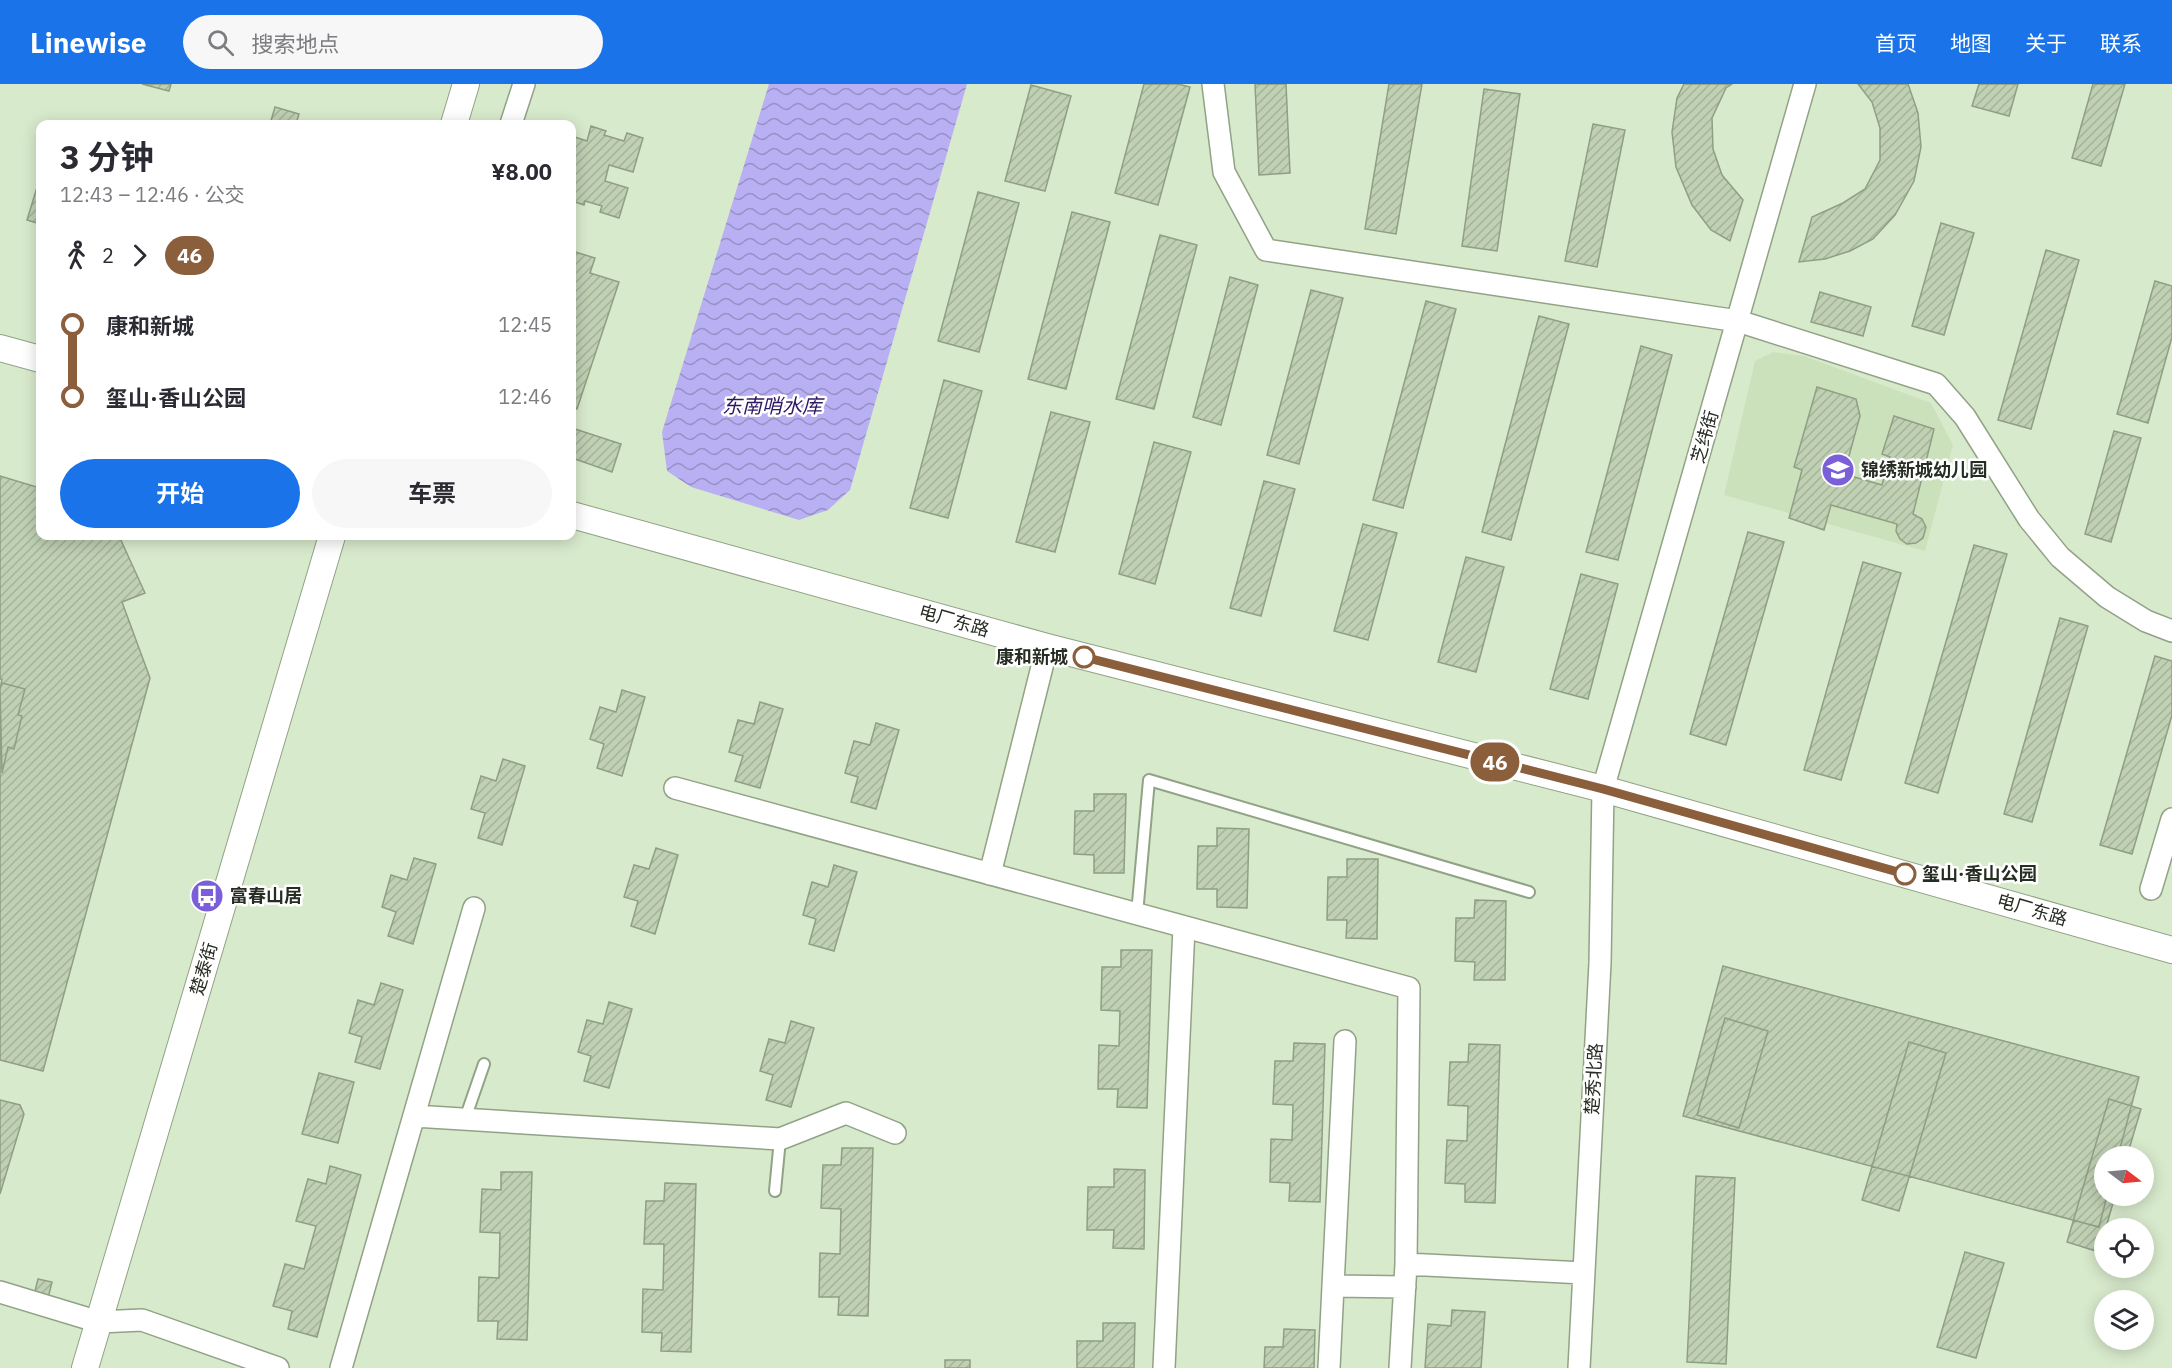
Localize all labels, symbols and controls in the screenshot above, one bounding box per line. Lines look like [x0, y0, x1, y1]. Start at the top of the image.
search box [183, 15, 603, 69]
text: Linewise [30, 24, 147, 61]
icon: search [204, 26, 237, 59]
text: 搜索地点 [252, 29, 340, 58]
text: 首页 [1875, 29, 1917, 57]
text: 地图 [1950, 29, 1992, 57]
text: 关于 [2025, 29, 2067, 57]
text: 联系 [2100, 29, 2142, 57]
text: 3 分钟 [60, 135, 154, 178]
text: ¥8.00 [491, 157, 552, 186]
text: 12:43 – 12:46 · 公交 [60, 181, 245, 208]
icon: walk [60, 239, 93, 272]
icon: forward [123, 239, 156, 272]
text: 46 [177, 241, 202, 269]
text: 2 [102, 242, 114, 269]
text: 康和新城 [106, 311, 194, 340]
text: 12:45 [498, 311, 552, 338]
text: 玺山·香山公园 [106, 383, 246, 412]
text: 12:46 [498, 383, 552, 410]
water label: 东南哨水库 [722, 392, 825, 419]
street label: 芝纬街 [1686, 408, 1723, 466]
school or university icon: 锦绣新城幼儿园 [1820, 452, 1856, 488]
place label: 锦绣新城幼儿园 [1861, 458, 1987, 481]
button: 开始 [60, 459, 300, 528]
button: 车票 [312, 459, 552, 528]
street label: 电厂东路 [916, 600, 992, 641]
place label: 康和新城 [996, 645, 1068, 668]
marker: 康和新城 [1073, 646, 1095, 668]
line badge: 46 [1468, 742, 1522, 782]
text: 46 [1482, 748, 1508, 776]
place label: 玺山·香山公园 [1922, 862, 2036, 885]
marker: 玺山·香山公园 [1894, 863, 1916, 885]
bus stop icon: 富春山居 [189, 878, 225, 914]
place label: 富春山居 [230, 884, 302, 907]
street label: 电厂东路 [1994, 889, 2070, 930]
street label: 楚泰街 [185, 940, 222, 998]
street label: 楚秀北路 [1580, 1042, 1607, 1116]
north arrow [2094, 1146, 2154, 1206]
map controls [2094, 1146, 2154, 1350]
button: locate [2094, 1218, 2154, 1278]
button: layers [2094, 1290, 2154, 1350]

